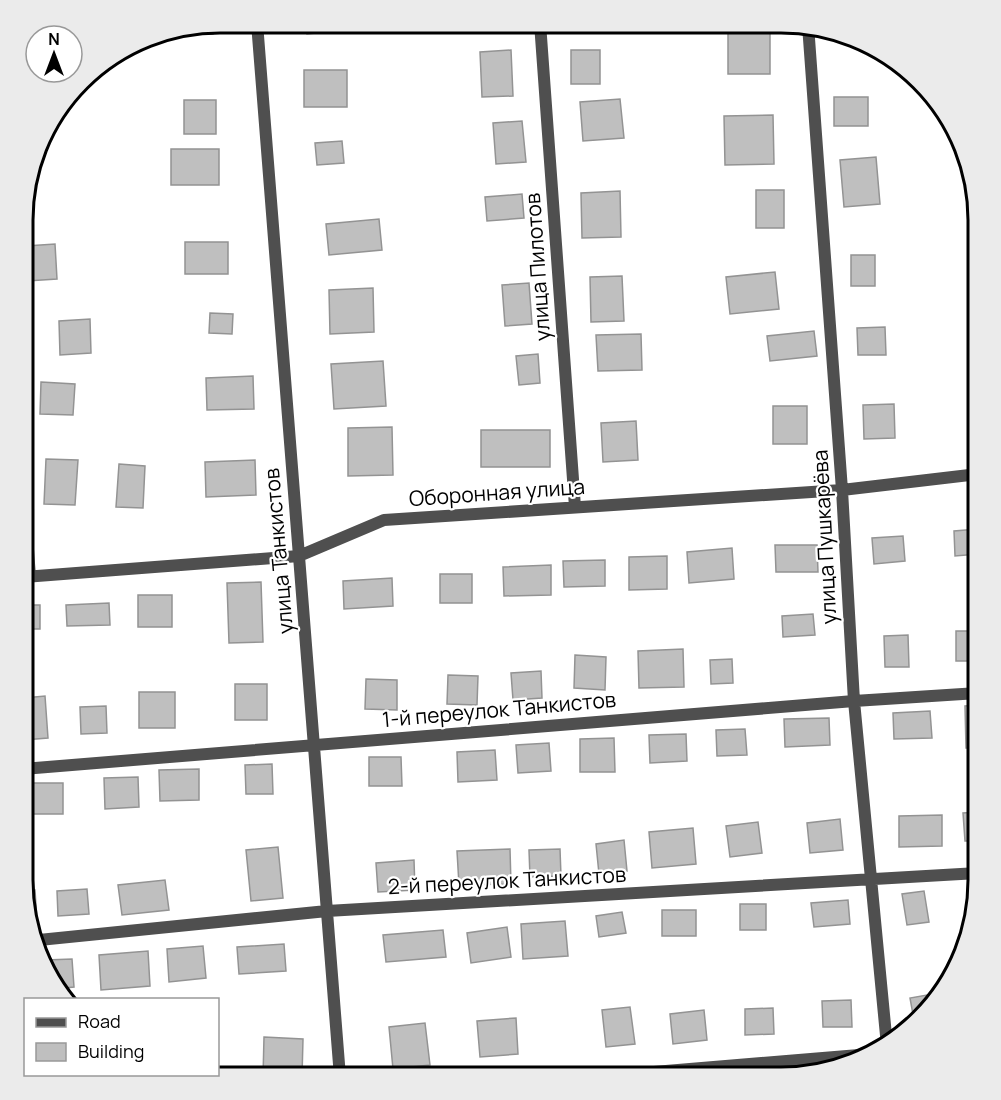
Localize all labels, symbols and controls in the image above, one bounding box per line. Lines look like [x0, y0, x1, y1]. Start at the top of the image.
north arrow [24, 24, 84, 84]
text: N [48, 28, 60, 50]
street label: улица Пилотов [518, 192, 556, 342]
street label: улица Пушкарёва [805, 449, 843, 625]
street label: улица Танкистов [257, 467, 299, 635]
street label: Оборонная улица [408, 472, 586, 512]
street label: 1-й переулок Танкистов [381, 685, 617, 733]
street label: 2-й переулок Танкистов [387, 860, 627, 900]
legend [24, 998, 219, 1076]
text: Road [78, 1009, 121, 1033]
text: Building [78, 1039, 144, 1063]

